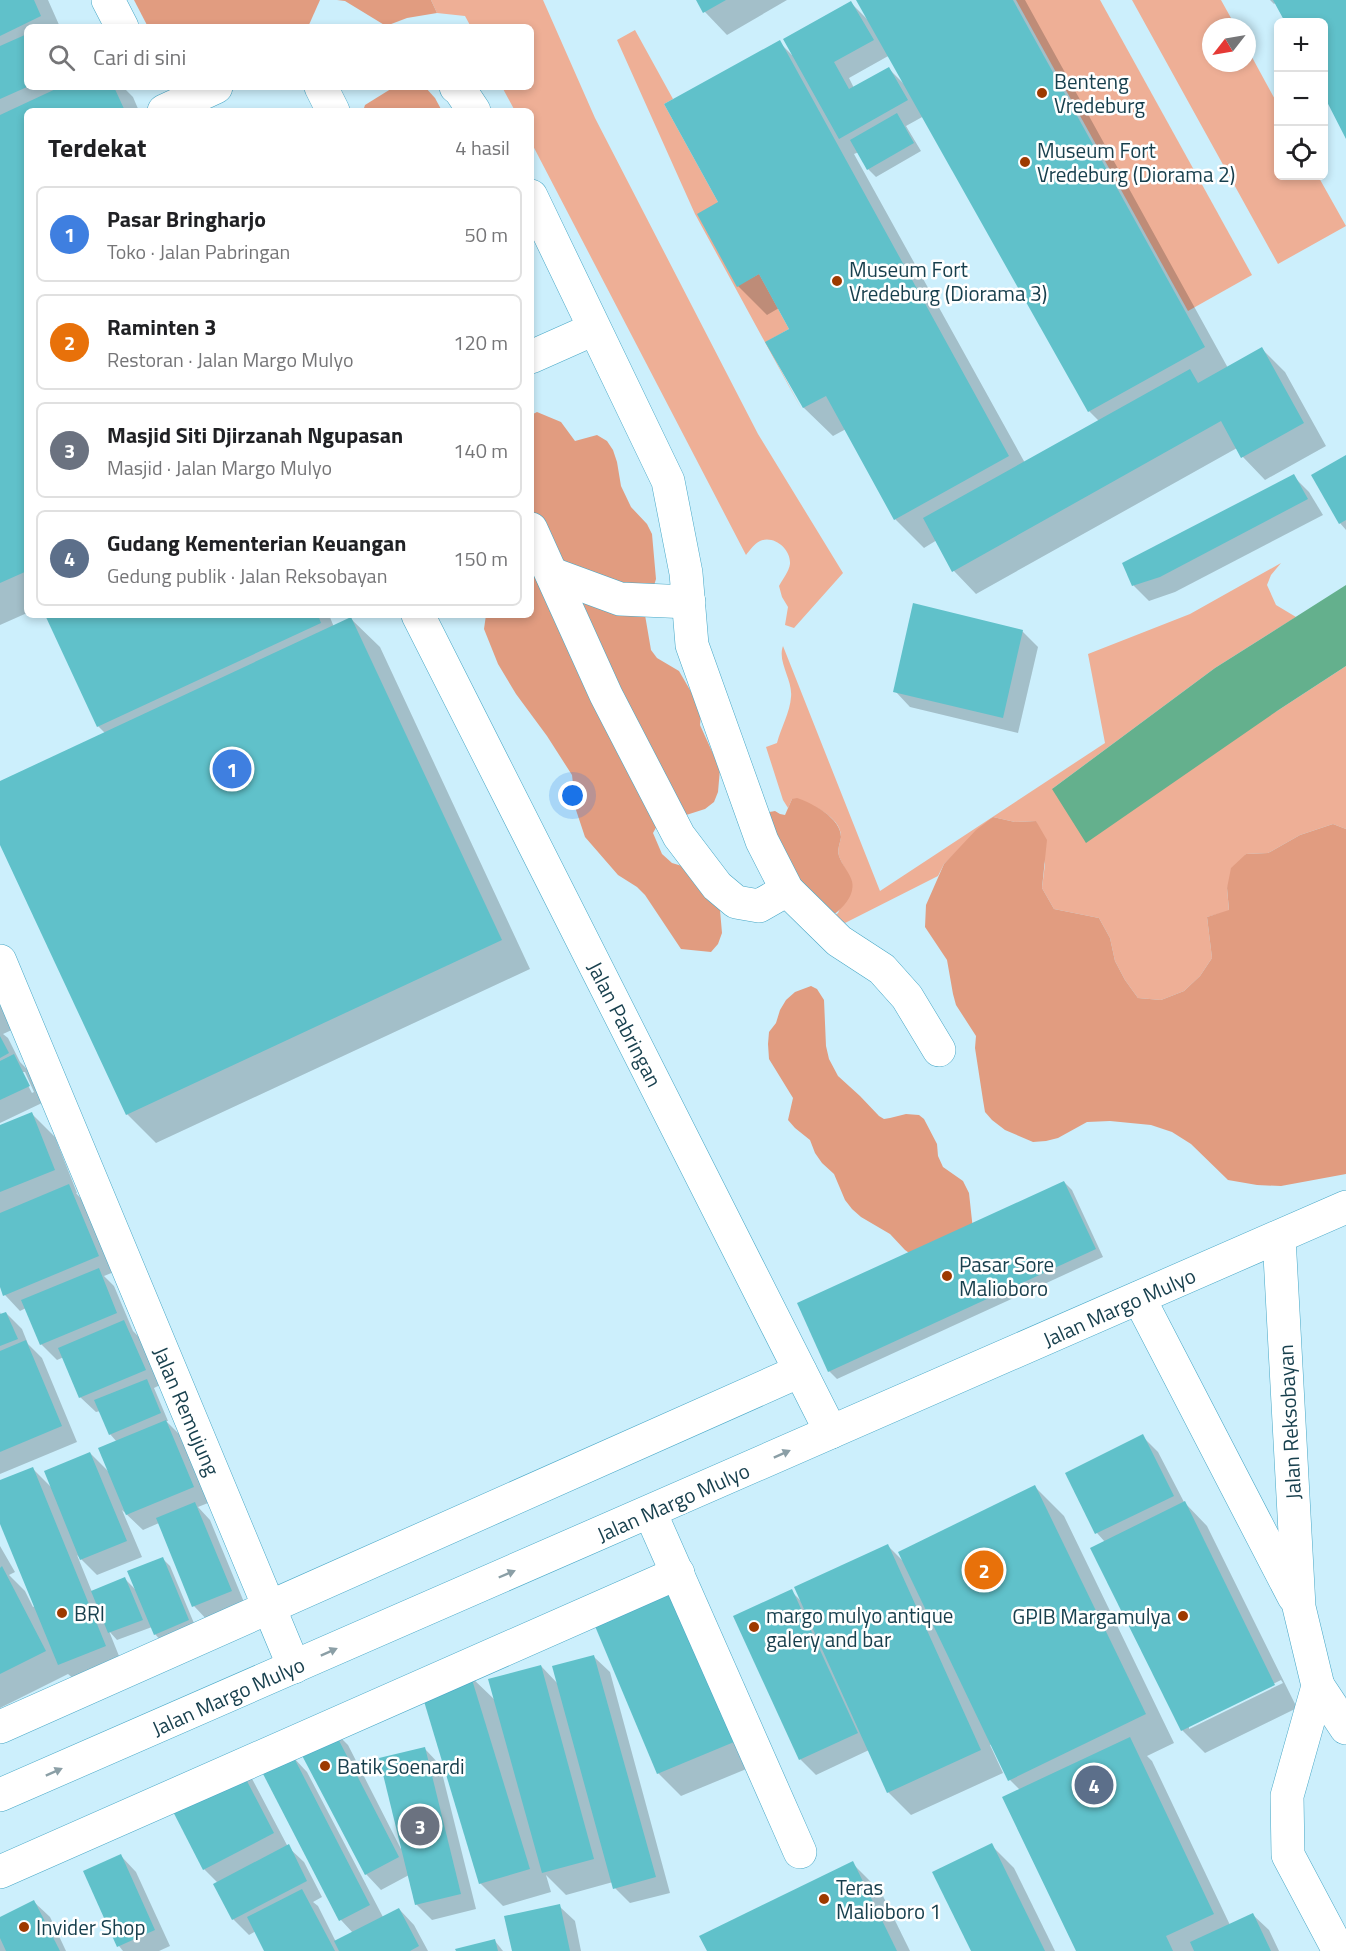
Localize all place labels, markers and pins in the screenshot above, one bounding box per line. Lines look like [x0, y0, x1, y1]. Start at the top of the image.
place label: Benteng Vredeburg [1054, 65, 1145, 121]
marker: Benteng Vredeburg [1035, 86, 1049, 100]
place label: Museum Fort Vredeburg (Diorama 2) [1037, 134, 1235, 190]
marker: Museum Fort Vredeburg (Diorama 2) [1018, 155, 1032, 169]
place label: Museum Fort Vredeburg (Diorama 3) [849, 253, 1047, 309]
marker: Museum Fort Vredeburg (Diorama 3) [830, 274, 844, 288]
pin: 1 [212, 746, 252, 792]
place label: Pasar Sore Malioboro [959, 1248, 1054, 1304]
marker: Pasar Sore Malioboro [940, 1269, 954, 1283]
pin: 2 [964, 1548, 1004, 1592]
place label: BRI [74, 1597, 105, 1629]
place label: margo mulyo antique galery and bar [766, 1599, 953, 1655]
place label: GPIB Margamulya [1012, 1600, 1171, 1632]
marker: BRI [55, 1606, 69, 1620]
marker: GPIB Margamulya [1176, 1609, 1190, 1623]
marker: margo mulyo antique galery and bar [747, 1620, 761, 1634]
place label: Batik Soenardi [337, 1750, 465, 1782]
marker: Batik Soenardi [318, 1759, 332, 1773]
pin: 4 [1074, 1762, 1114, 1808]
pin: 3 [400, 1804, 440, 1848]
place label: Teras Malioboro 1 [836, 1871, 941, 1927]
marker: Teras Malioboro 1 [817, 1892, 831, 1906]
place label: Invider Shop [36, 1911, 145, 1943]
marker: Invider Shop [17, 1920, 31, 1934]

